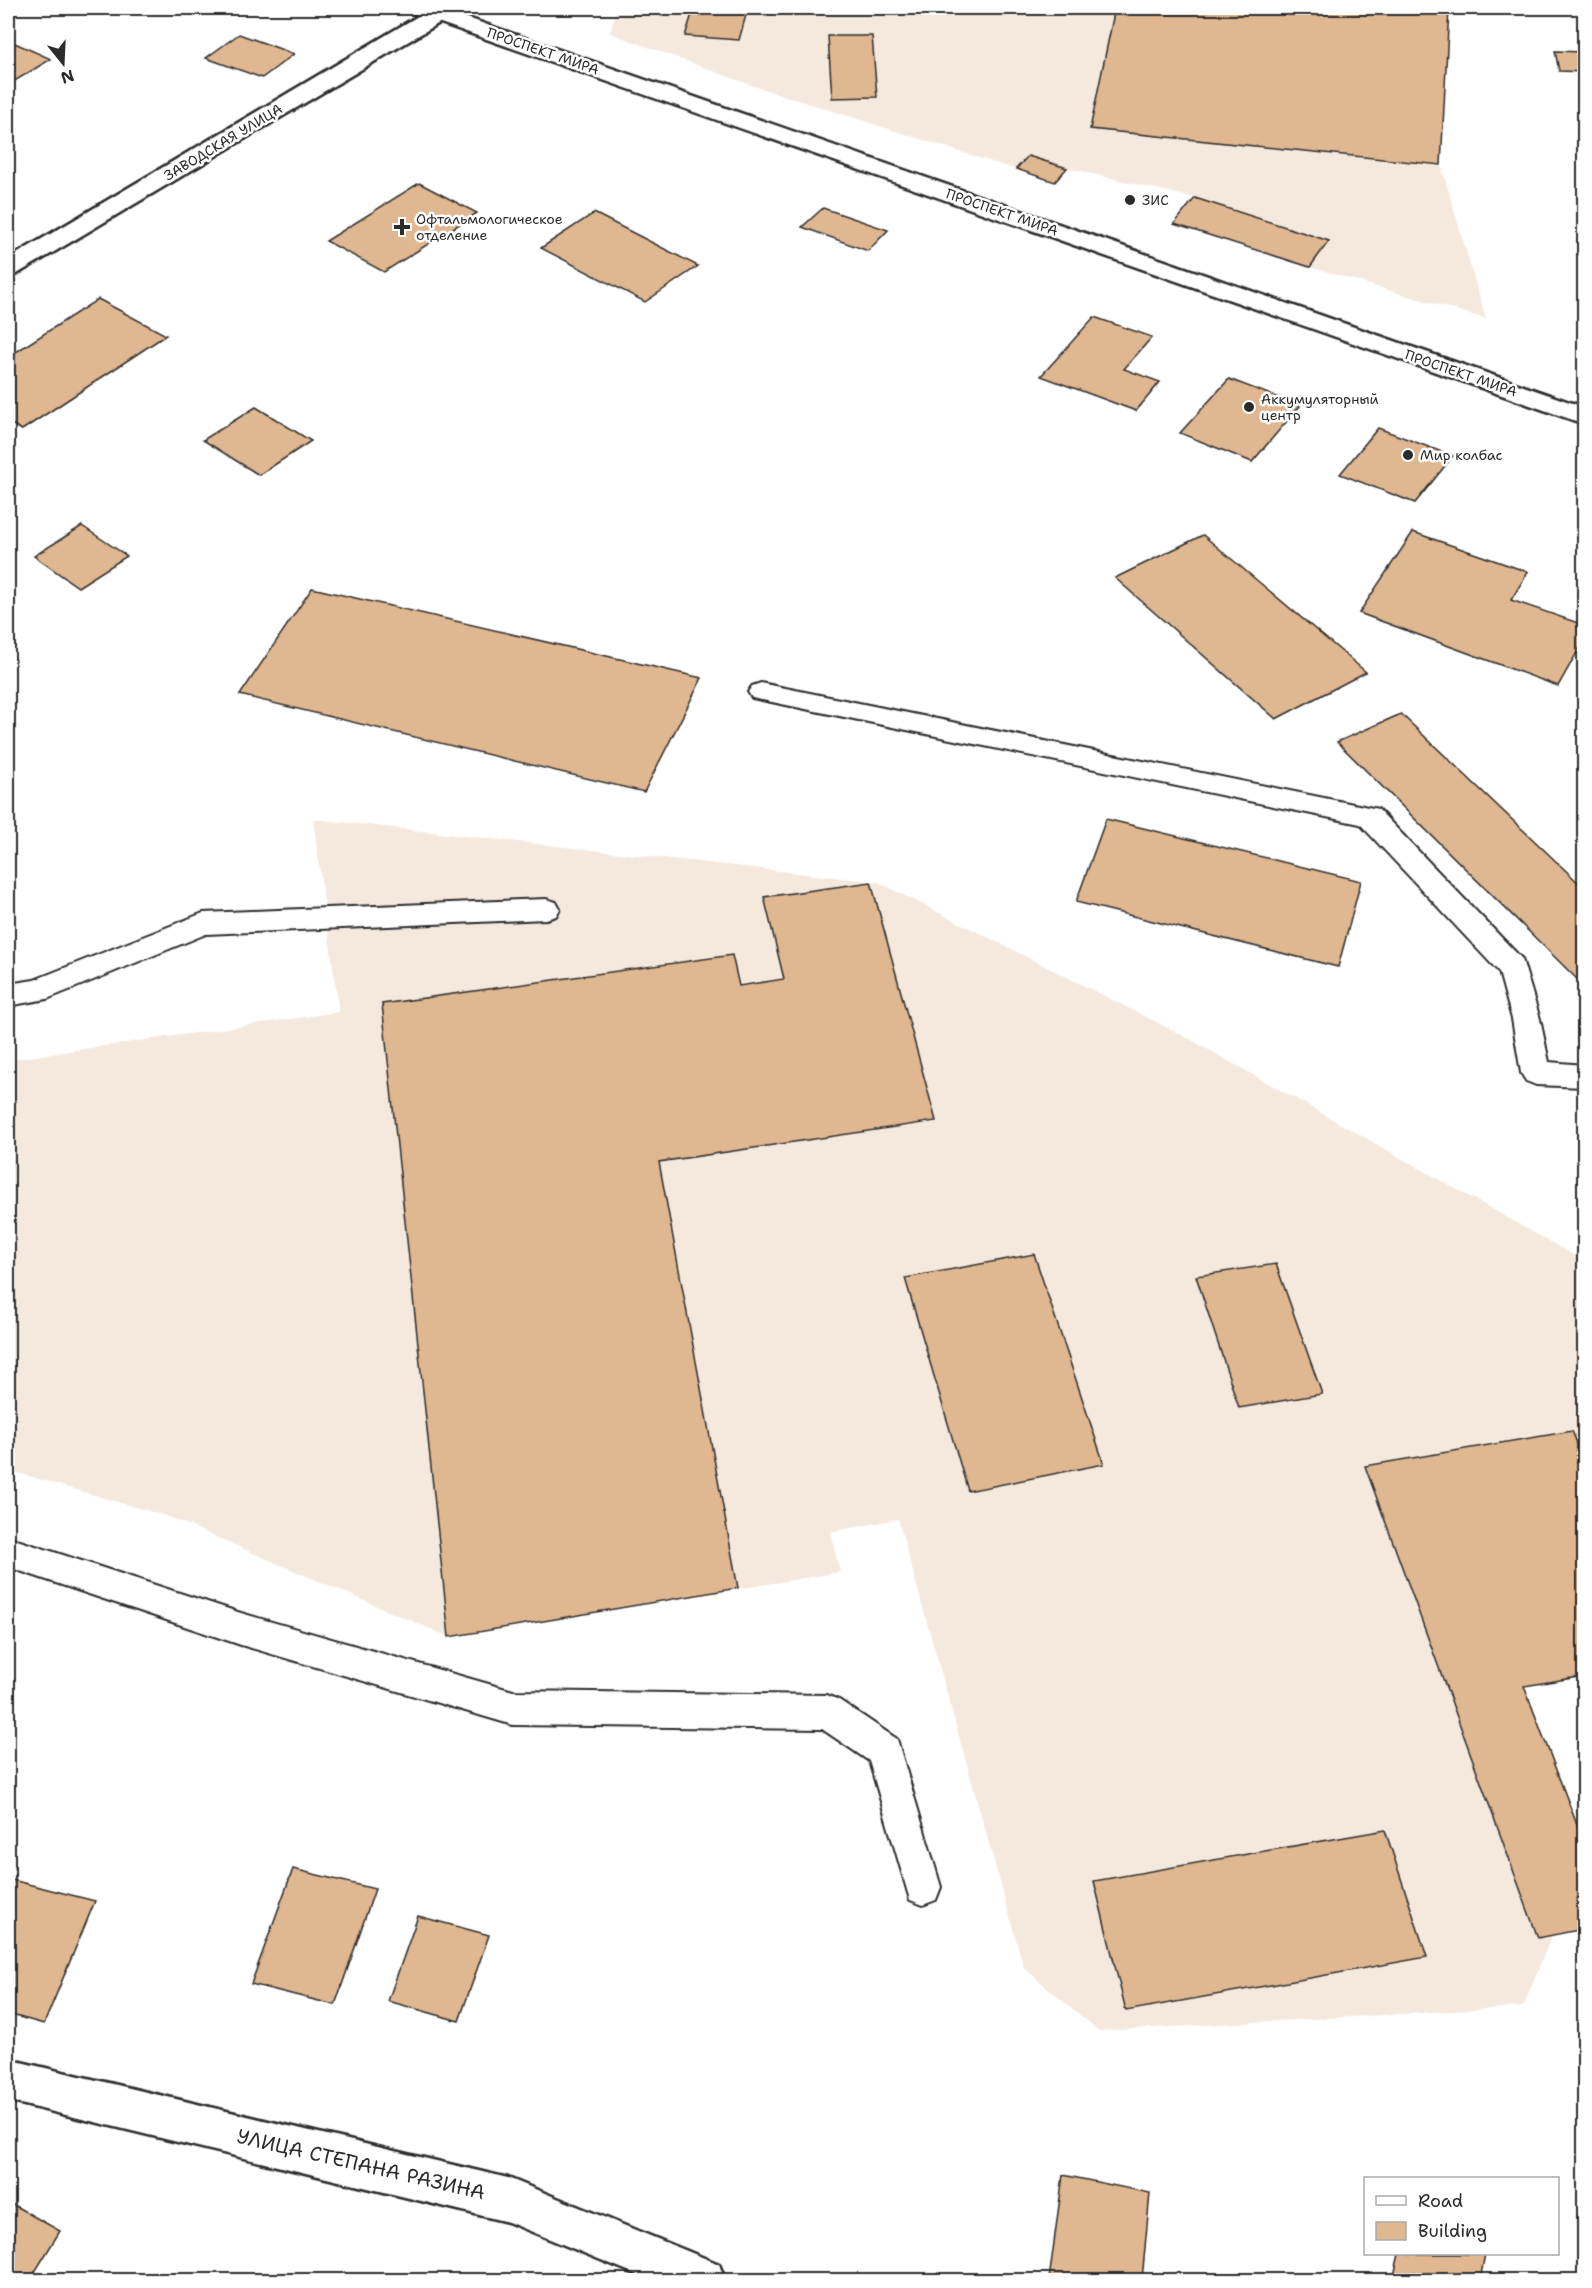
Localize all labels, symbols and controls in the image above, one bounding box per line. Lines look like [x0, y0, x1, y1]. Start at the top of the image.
street label: ПРОСПЕКТ МИРА [485, 23, 601, 79]
north arrow [33, 33, 93, 93]
text: N [58, 65, 77, 89]
street label: ЗАВОДСКАЯ УЛИЦА [161, 100, 285, 184]
street label: ПРОСПЕКТ МИРА [944, 184, 1060, 240]
place label: ЗИС [1142, 191, 1169, 209]
marker: ЗИС [1123, 193, 1137, 207]
place label: Офтальмологическое отделение [416, 210, 563, 244]
marker: Офтальмологическое отделение [393, 218, 411, 236]
street label: ПРОСПЕКТ МИРА [1403, 345, 1519, 401]
place label: Аккумуляторный центр [1261, 390, 1379, 424]
marker: Аккумуляторный центр [1242, 400, 1256, 414]
place label: Мир колбас [1420, 446, 1503, 464]
marker: Мир колбас [1401, 448, 1415, 462]
street label: УЛИЦА СТЕПАНА РАЗИНА [234, 2123, 488, 2205]
legend [1364, 2177, 1559, 2255]
text: Road [1418, 2189, 1463, 2213]
text: Building [1418, 2219, 1487, 2243]

